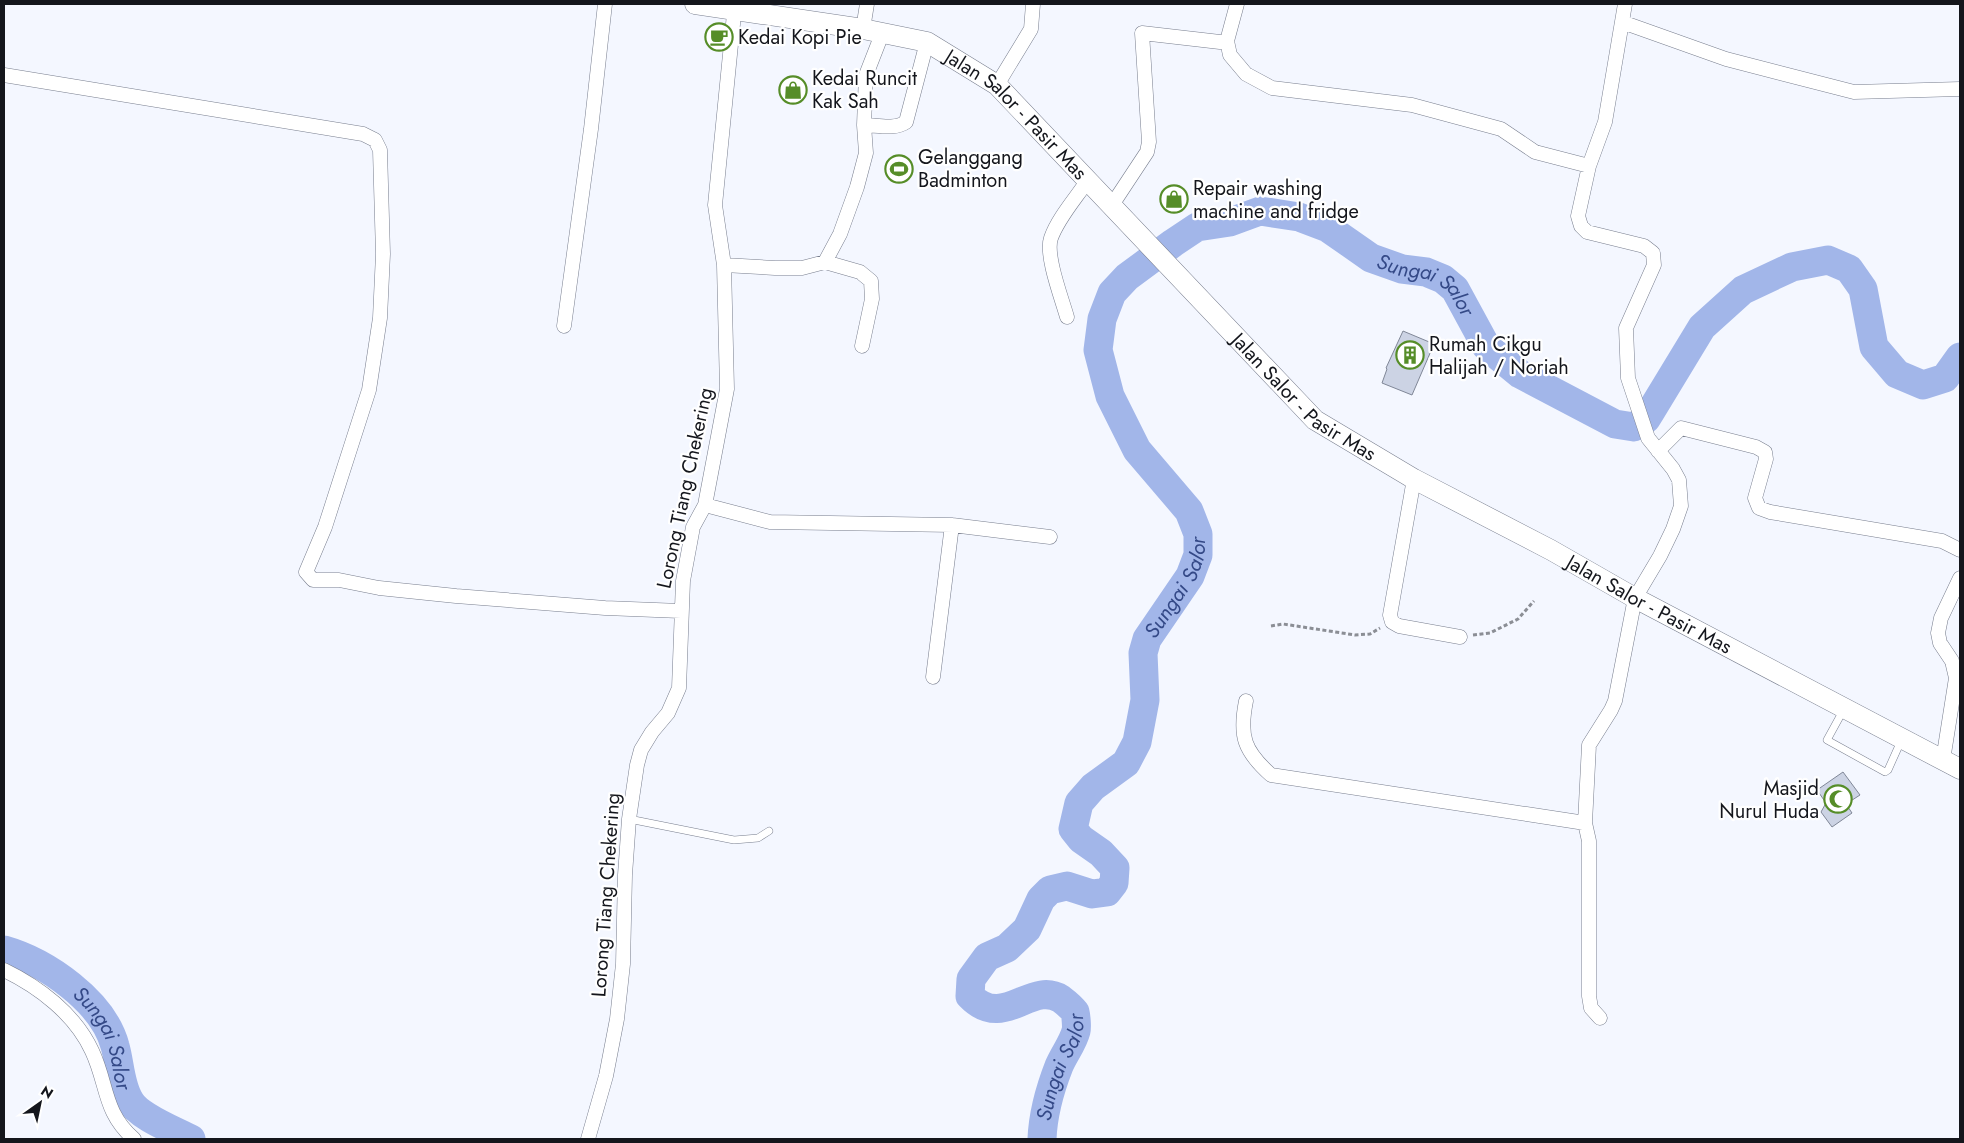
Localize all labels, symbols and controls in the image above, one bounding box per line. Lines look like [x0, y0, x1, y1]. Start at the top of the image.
cafe icon: Kedai Kopi Pie [704, 22, 734, 52]
place label: Kedai Kopi Pie [738, 23, 862, 52]
street label: Jalan Salor - Pasir Mas [937, 40, 1094, 186]
place label: Kedai Runcit Kak Sah [812, 64, 917, 116]
shop icon: Kedai Runcit Kak Sah [778, 75, 808, 105]
place label: Gelanggang Badminton [918, 143, 1023, 195]
sports icon: Gelanggang Badminton [884, 154, 914, 184]
place label: Repair washing machine and fridge [1193, 174, 1359, 226]
shop icon: Repair washing machine and fridge [1159, 184, 1189, 214]
water label: Sungai Salor [1373, 246, 1482, 322]
street label: Jalan Salor - Pasir Mas [1223, 324, 1382, 468]
place label: Rumah Cikgu Halijah / Noriah [1429, 330, 1569, 382]
building icon: Rumah Cikgu Halijah / Noriah [1395, 340, 1425, 370]
street label: Lorong Tiang Chekering [650, 385, 720, 591]
water label: Sungai Salor [1137, 536, 1213, 644]
street label: Jalan Salor - Pasir Mas [1559, 546, 1737, 661]
place label: Masjid Nurul Huda [1719, 774, 1819, 826]
mosque icon: Masjid Nurul Huda [1823, 784, 1853, 814]
street label: Lorong Tiang Chekering [584, 792, 628, 998]
water label: Sungai Salor [66, 979, 139, 1095]
water label: Sungai Salor [1029, 1011, 1091, 1123]
north arrow [15, 1078, 65, 1128]
text: N [37, 1081, 57, 1104]

